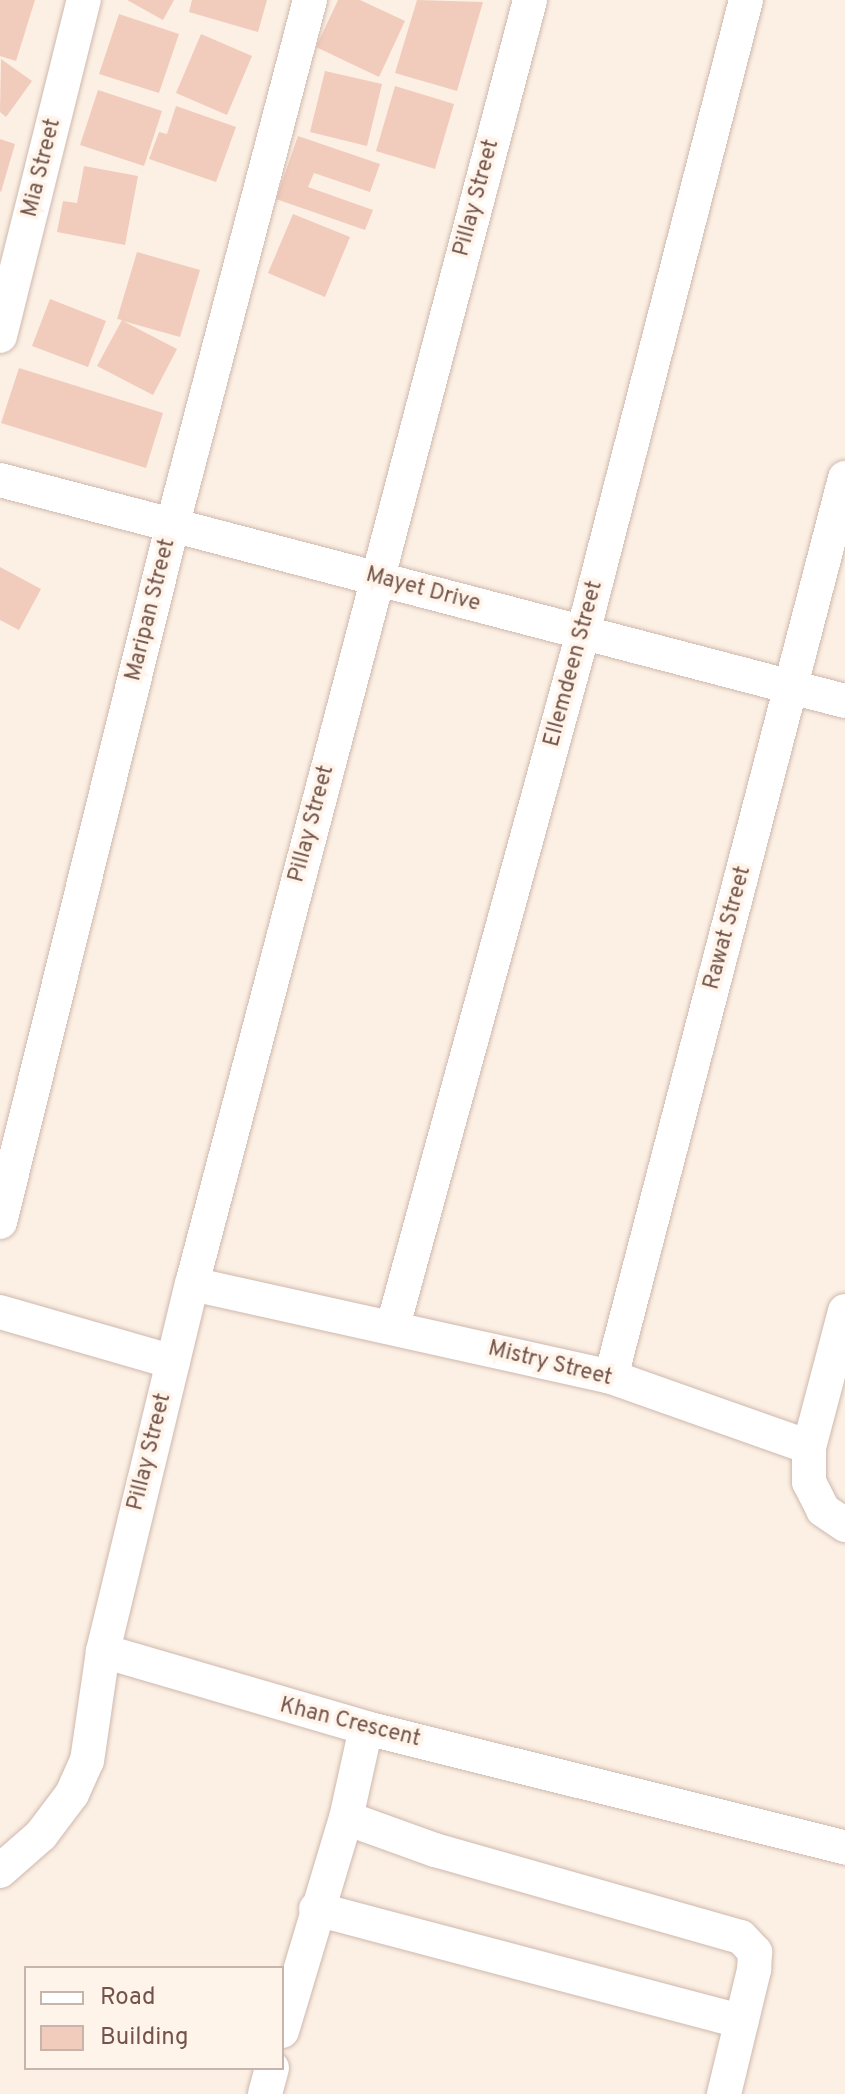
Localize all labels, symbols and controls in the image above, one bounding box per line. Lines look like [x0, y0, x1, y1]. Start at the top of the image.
street label: Mia Street [17, 116, 67, 220]
street label: Pillay Street [449, 137, 505, 259]
street label: Maripan Street [121, 536, 181, 684]
street label: Mayet Drive [363, 562, 483, 618]
street label: Ellemdeen Street [539, 578, 609, 750]
street label: Pillay Street [284, 763, 340, 885]
street label: Rawat Street [699, 863, 757, 993]
street label: Mistry Street [485, 1336, 615, 1392]
street label: Pillay Street [123, 1391, 177, 1513]
street label: Khan Crescent [277, 1693, 423, 1753]
legend [24, 1966, 284, 2070]
text: Road [100, 1983, 156, 2013]
text: Building [100, 2023, 189, 2053]

